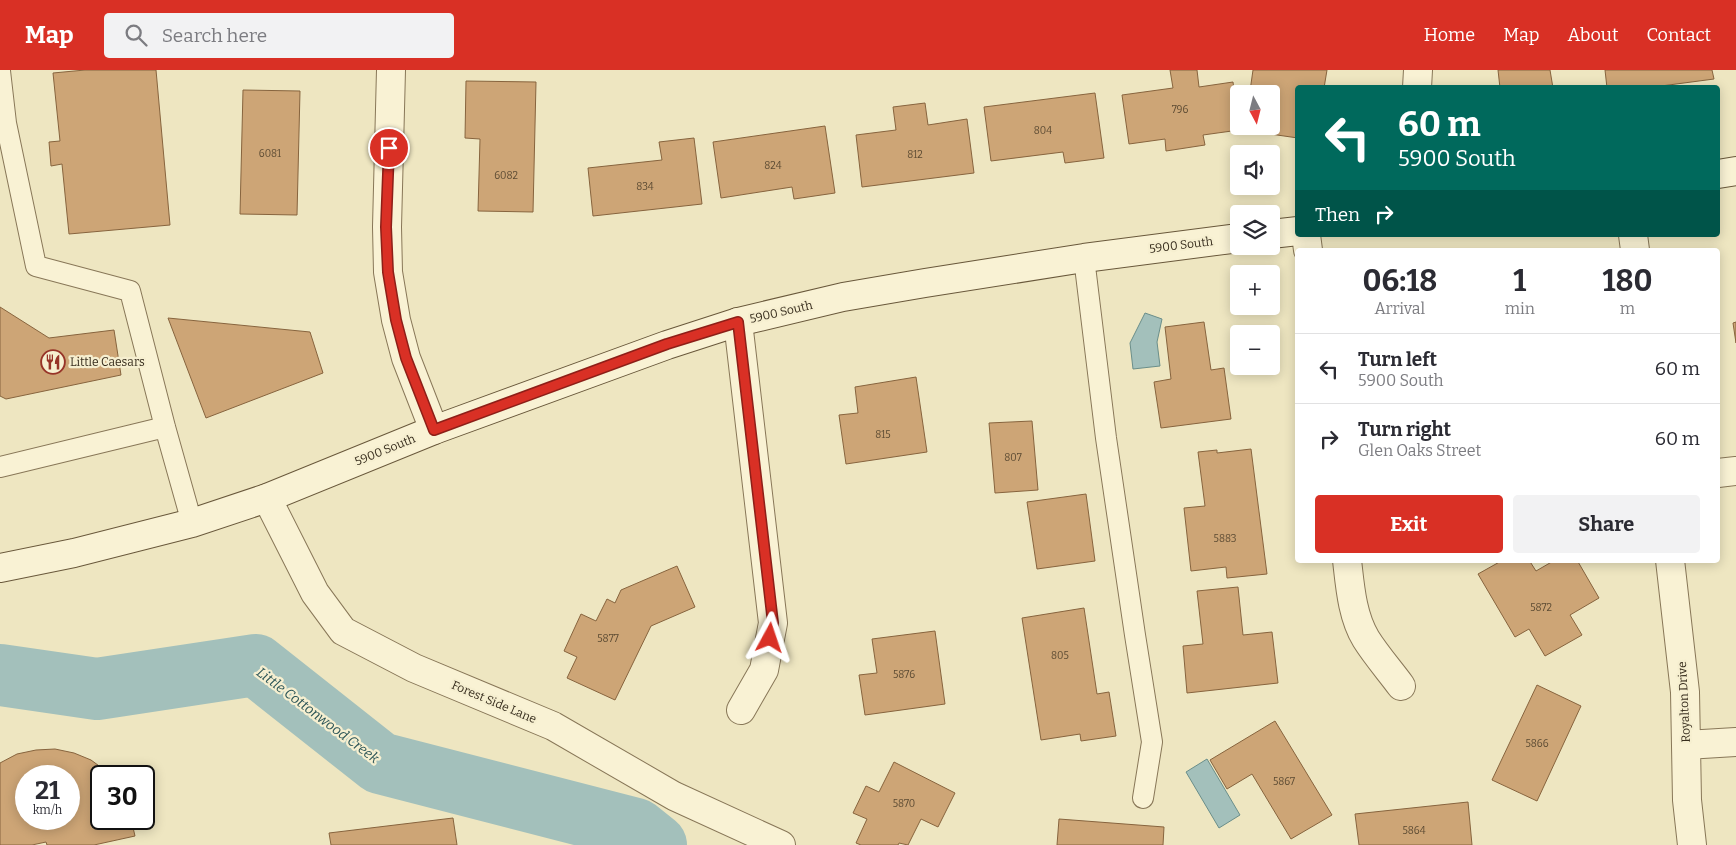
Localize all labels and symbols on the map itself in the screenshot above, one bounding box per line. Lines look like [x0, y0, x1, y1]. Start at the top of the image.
north arrow [1230, 85, 1280, 135]
house number: 796 [1172, 104, 1188, 116]
house number: 804 [1034, 125, 1052, 137]
pin [368, 127, 410, 169]
house number: 6081 [259, 148, 281, 160]
house number: 812 [907, 149, 923, 161]
house number: 824 [764, 160, 782, 172]
house number: 6082 [494, 170, 518, 182]
house number: 834 [636, 181, 654, 193]
street label: 5900 South [1148, 234, 1214, 256]
street label: 5900 South [748, 298, 814, 326]
restaurant icon: Little Caesars [40, 349, 66, 375]
place label: Little Caesars [70, 355, 145, 369]
house number: 815 [875, 429, 891, 441]
street label: 5900 South [353, 431, 418, 469]
house number: 807 [1004, 452, 1022, 464]
house number: 5883 [1214, 533, 1237, 545]
house number: 5872 [1530, 602, 1552, 614]
position arrow [743, 611, 795, 663]
house number: 5877 [597, 633, 619, 645]
house number: 805 [1051, 650, 1069, 662]
street label: Royalton Drive [1675, 661, 1693, 743]
water label: Little Cottonwood Creek [253, 664, 383, 767]
house number: 5876 [893, 669, 915, 681]
street label: Forest Side Lane [449, 678, 539, 726]
house number: 5866 [1525, 738, 1549, 750]
speed limit sign: 30 [90, 765, 155, 830]
house number: 5867 [1273, 776, 1295, 788]
house number: 5870 [893, 798, 915, 810]
house number: 5864 [1402, 825, 1426, 837]

